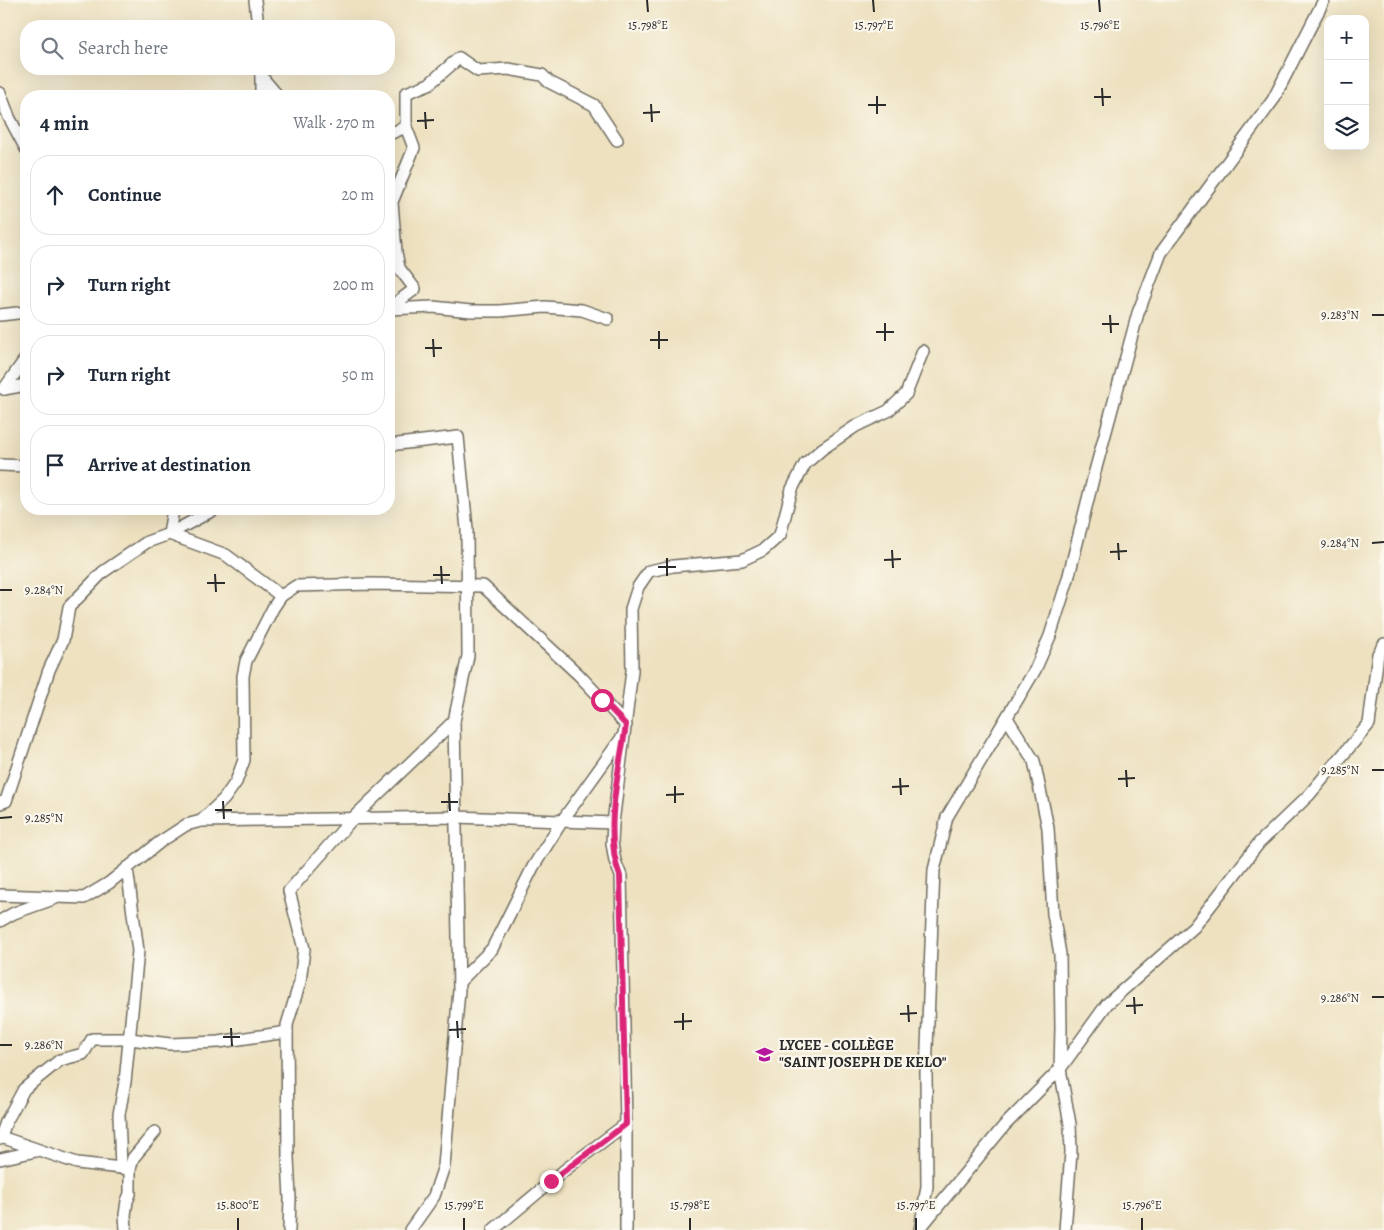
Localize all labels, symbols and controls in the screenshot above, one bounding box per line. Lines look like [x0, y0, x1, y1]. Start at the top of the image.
map controls [1324, 15, 1369, 150]
button: + [1324, 15, 1369, 60]
text: 15.798°E [628, 17, 668, 33]
text: 15.797°E [854, 17, 894, 33]
text: 15.796°E [1080, 17, 1120, 33]
search box [20, 20, 395, 75]
icon: search [38, 34, 66, 62]
text: Search here [78, 35, 168, 61]
button: − [1324, 60, 1369, 105]
button: layers [1324, 105, 1369, 150]
text: 4 min [40, 109, 89, 137]
text: Walk · 270 m [293, 112, 375, 134]
icon: ahead [41, 181, 69, 209]
text: Continue [88, 182, 162, 208]
text: 20 m [341, 184, 374, 206]
icon: right [41, 271, 69, 299]
text: Turn right [88, 272, 170, 298]
text: 200 m [333, 274, 374, 296]
text: 9.283°N [1321, 307, 1359, 323]
icon: right [41, 361, 69, 389]
text: Turn right [88, 362, 170, 388]
text: 50 m [342, 364, 374, 386]
icon: arrive [41, 451, 69, 479]
text: Arrive at destination [88, 452, 251, 478]
text: 9.284°N [1321, 535, 1360, 551]
text: 9.284°N [25, 582, 64, 598]
route start [591, 689, 614, 712]
text: 9.285°N [1321, 762, 1359, 778]
text: 9.285°N [25, 810, 63, 826]
text: 9.286°N [1321, 990, 1360, 1006]
place label: LYCEE - COLLÈGE "SAINT JOSEPH DE KELO" [779, 1035, 947, 1072]
text: 9.286°N [25, 1037, 64, 1053]
school or university icon: LYCEE - COLLÈGE "SAINT JOSEPH DE KELO" [755, 1044, 775, 1064]
route end [540, 1170, 563, 1193]
text: 15.800°E [217, 1197, 259, 1213]
text: 15.799°E [444, 1197, 484, 1213]
text: 15.798°E [670, 1197, 710, 1213]
text: 15.797°E [896, 1197, 936, 1213]
text: 15.796°E [1122, 1197, 1162, 1213]

